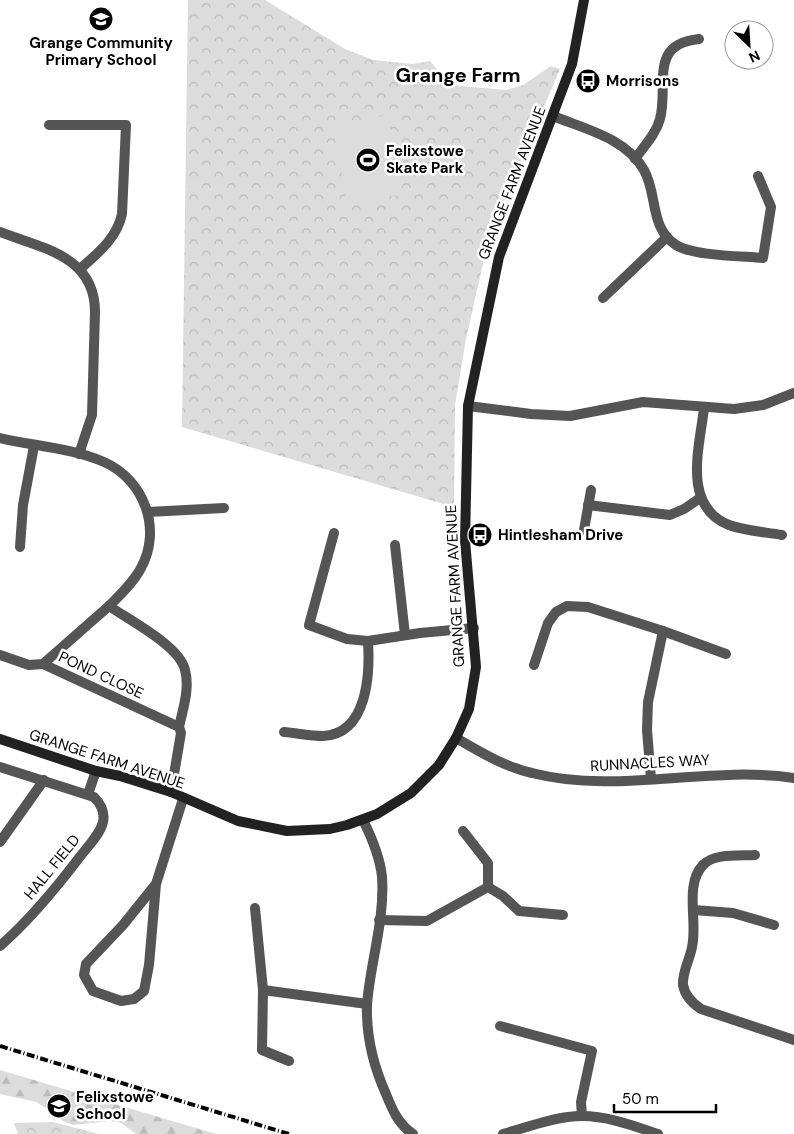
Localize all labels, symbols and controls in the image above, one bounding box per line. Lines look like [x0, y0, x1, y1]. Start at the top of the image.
school or university icon: Grange Community Primary School [88, 6, 114, 32]
north arrow [724, 20, 774, 70]
place label: Grange Community Primary School [29, 33, 173, 70]
text: N [746, 46, 763, 67]
district label: Grange Farm [395, 62, 521, 88]
bus stop icon: Morrisons [575, 68, 601, 94]
place label: Morrisons [606, 71, 679, 91]
street label: GRANGE FARM AVENUE [474, 104, 550, 262]
place label: Felixstowe Skate Park [386, 141, 464, 178]
sports icon: Felixstowe Skate Park [355, 147, 381, 173]
street label: GRANGE FARM AVENUE [441, 504, 469, 668]
bus stop icon: Hintlesham Drive [467, 522, 493, 548]
place label: Hintlesham Drive [498, 525, 623, 545]
street label: POND CLOSE [55, 647, 147, 703]
street label: GRANGE FARM AVENUE [27, 724, 187, 794]
street label: RUNNACLES WAY [590, 750, 711, 776]
street label: HALL FIELD [20, 830, 84, 904]
scale bar [614, 1082, 716, 1114]
place label: Felixstowe School [76, 1087, 154, 1124]
text: 50 m [622, 1089, 659, 1109]
school or university icon: Felixstowe School [46, 1093, 72, 1119]

